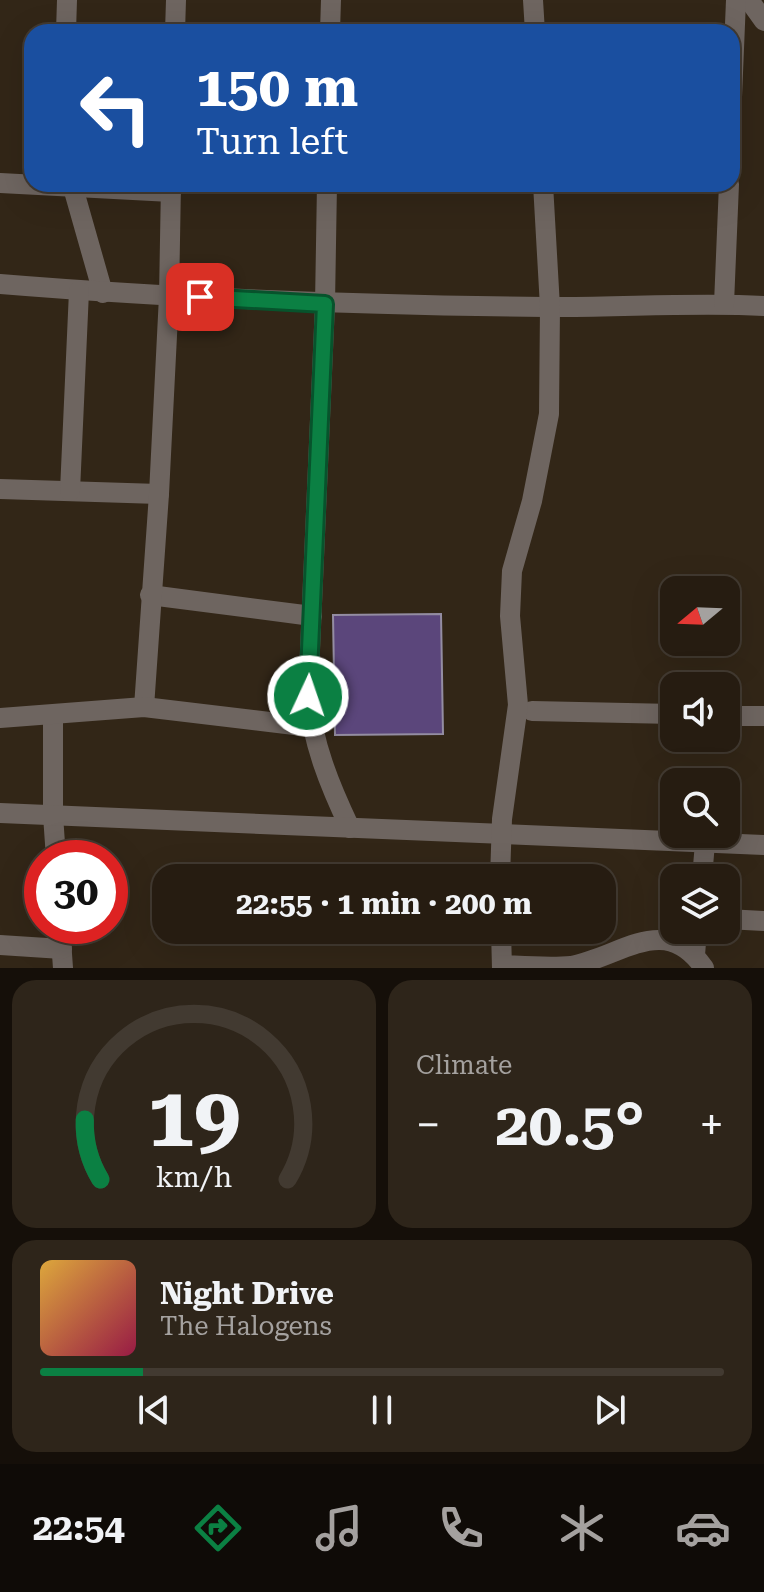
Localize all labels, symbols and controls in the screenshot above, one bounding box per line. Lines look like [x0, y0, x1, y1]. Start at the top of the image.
text: 150 m [196, 54, 358, 120]
icon: left [64, 56, 168, 160]
text: Turn left [196, 121, 348, 163]
pin [166, 263, 234, 331]
icon: arrive [178, 275, 222, 319]
north arrow [660, 576, 740, 656]
map controls [660, 576, 740, 944]
position arrow [266, 654, 350, 738]
button: sound [660, 672, 740, 752]
button: search [660, 768, 740, 848]
speed limit sign: 30 [24, 840, 128, 944]
button: layers [660, 864, 740, 944]
text: 22:55 · 1 min · 200 m [236, 886, 532, 921]
text: Climate [416, 1050, 512, 1080]
text: 19 [147, 1069, 241, 1166]
text: 20.5° [495, 1089, 645, 1160]
text: − [416, 1099, 441, 1151]
text: + [699, 1099, 724, 1151]
text: km/h [156, 1160, 232, 1194]
text: Night Drive [160, 1276, 334, 1311]
text: The Halogens [160, 1311, 332, 1341]
icon: previous [132, 1388, 176, 1432]
icon: pause [360, 1388, 404, 1432]
icon: next [588, 1388, 632, 1432]
icon: directions [190, 1500, 246, 1556]
icon: music [311, 1500, 367, 1556]
icon: phone [433, 1500, 489, 1556]
icon: climate [554, 1500, 610, 1556]
icon: car [675, 1500, 731, 1556]
text: 22:54 [33, 1507, 125, 1549]

